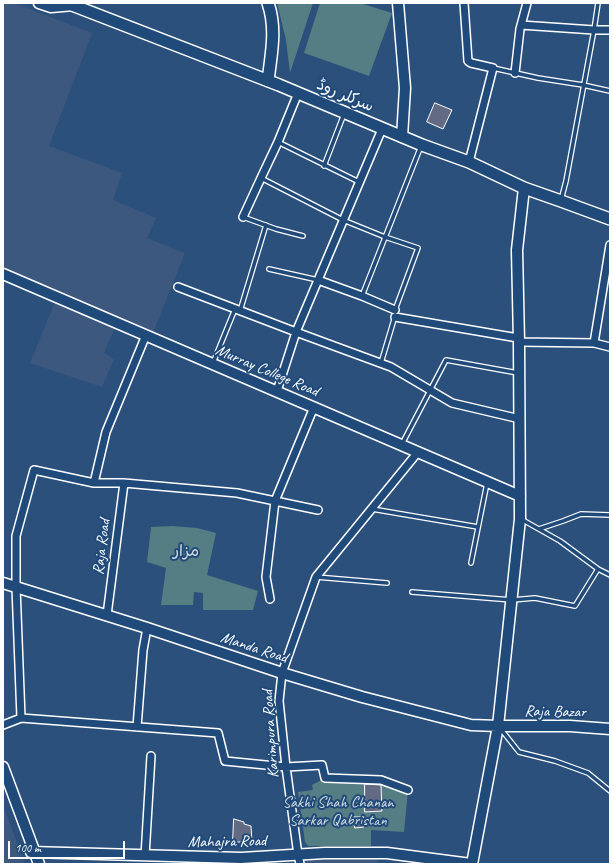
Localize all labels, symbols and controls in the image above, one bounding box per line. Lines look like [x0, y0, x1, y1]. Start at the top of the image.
street label: سرکلر روڈ [314, 75, 376, 117]
street label: Murray College Road [213, 341, 321, 401]
street label: Raja Road [89, 518, 115, 576]
park label: مزار [173, 542, 199, 562]
street label: Manda Road [218, 628, 290, 668]
street label: Karimpura Road [258, 689, 284, 779]
street label: Raja Bazar [524, 702, 586, 722]
park label: Sakhi Shah Chanan Sarkar Qabristan [282, 793, 394, 831]
street label: Mahajra Road [188, 832, 266, 852]
scale bar [10, 833, 127, 859]
text: 100 m [15, 840, 41, 856]

